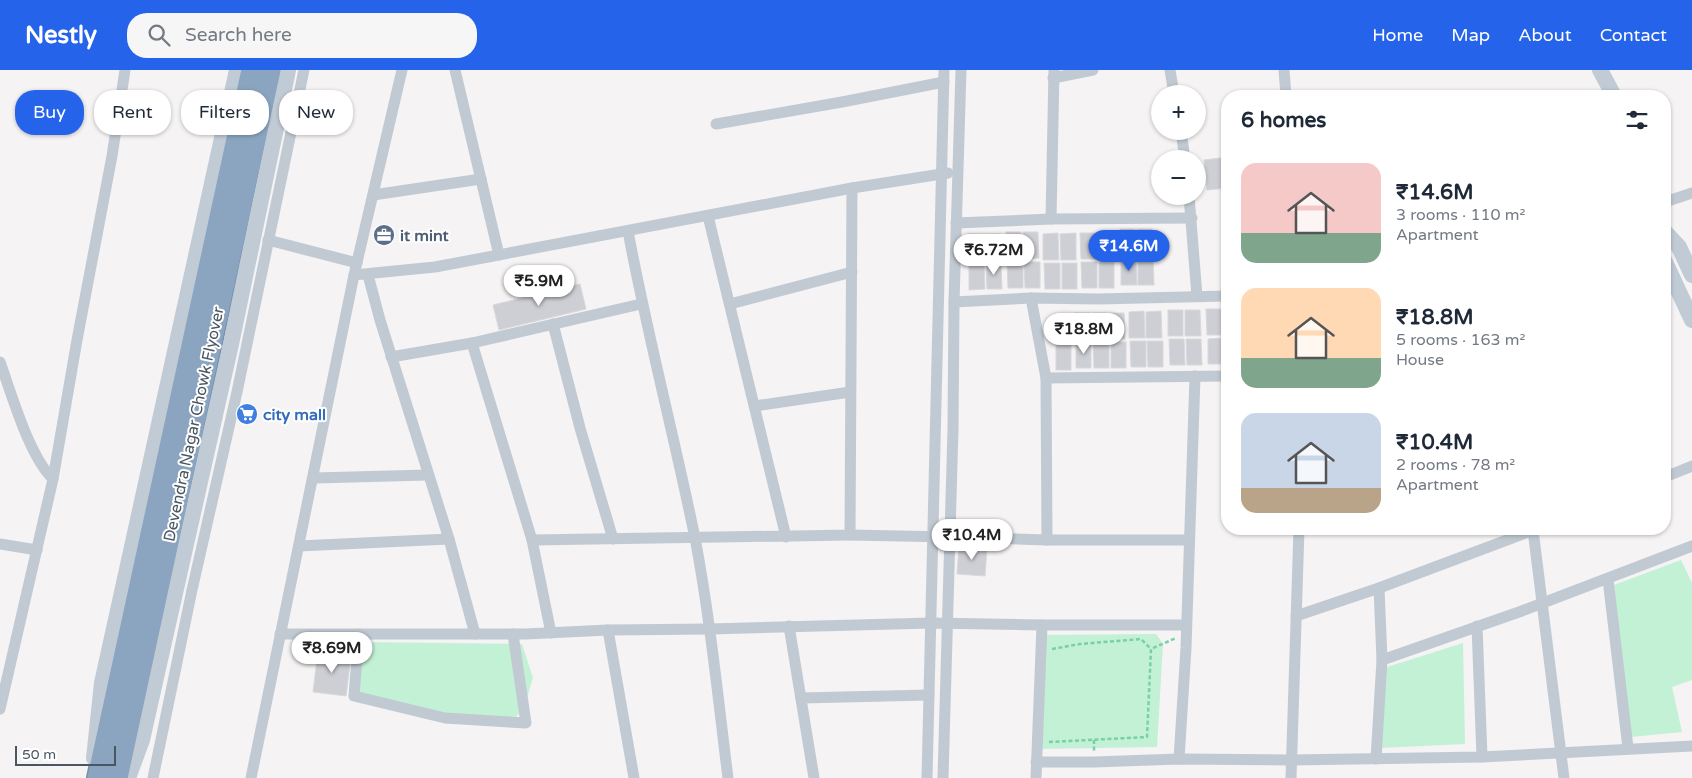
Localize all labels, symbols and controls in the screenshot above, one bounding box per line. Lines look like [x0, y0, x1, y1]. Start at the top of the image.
search box [127, 13, 477, 58]
text: Nestly [25, 21, 97, 50]
icon: search [145, 21, 173, 49]
text: Search here [185, 24, 292, 46]
text: Home [1372, 24, 1423, 46]
text: Map [1451, 24, 1490, 46]
text: About [1518, 24, 1572, 46]
text: Contact [1600, 24, 1667, 46]
map controls [1151, 85, 1206, 205]
button: + [1151, 85, 1206, 140]
chip: Buy [15, 90, 84, 135]
chip: Rent [94, 90, 171, 135]
chip: Filters [181, 90, 269, 135]
chip: New [279, 90, 353, 135]
icon: filters [1623, 106, 1651, 134]
text: 6 homes [1241, 108, 1326, 133]
button: − [1151, 150, 1206, 205]
text: ₹14.6M [1396, 180, 1474, 205]
icon: home [1281, 183, 1341, 243]
text: 3 rooms · 110 m² [1396, 205, 1525, 225]
office icon: it mint [372, 223, 396, 247]
text: Apartment [1396, 225, 1479, 245]
place label: it mint [400, 226, 449, 246]
pin: ₹14.6M [1088, 230, 1170, 272]
pin: ₹6.72M [953, 234, 1035, 276]
text: ₹14.6M [1099, 236, 1159, 256]
text: ₹6.72M [965, 240, 1023, 260]
pin: ₹5.9M [504, 264, 574, 307]
text: ₹5.9M [515, 271, 563, 291]
street label: Devendra Nagar Chowk Flyover [159, 304, 229, 544]
text: ₹18.8M [1396, 305, 1474, 330]
icon: home [1281, 308, 1341, 368]
pin: ₹18.8M [1043, 312, 1125, 355]
text: ₹18.8M [1054, 319, 1114, 339]
text: 5 rooms · 163 m² [1396, 330, 1525, 350]
text: House [1396, 350, 1444, 370]
supermarket icon: city mall [235, 402, 259, 426]
place label: city mall [263, 405, 326, 425]
text: ₹10.4M [1396, 430, 1473, 455]
icon: home [1281, 433, 1341, 493]
text: 2 rooms · 78 m² [1396, 455, 1515, 475]
text: Apartment [1396, 475, 1479, 495]
pin: ₹10.4M [931, 518, 1013, 561]
text: ₹10.4M [943, 525, 1001, 545]
pin: ₹8.69M [291, 632, 373, 674]
text: ₹8.69M [302, 638, 362, 658]
scale bar [15, 743, 116, 766]
text: 50 m [22, 746, 56, 763]

